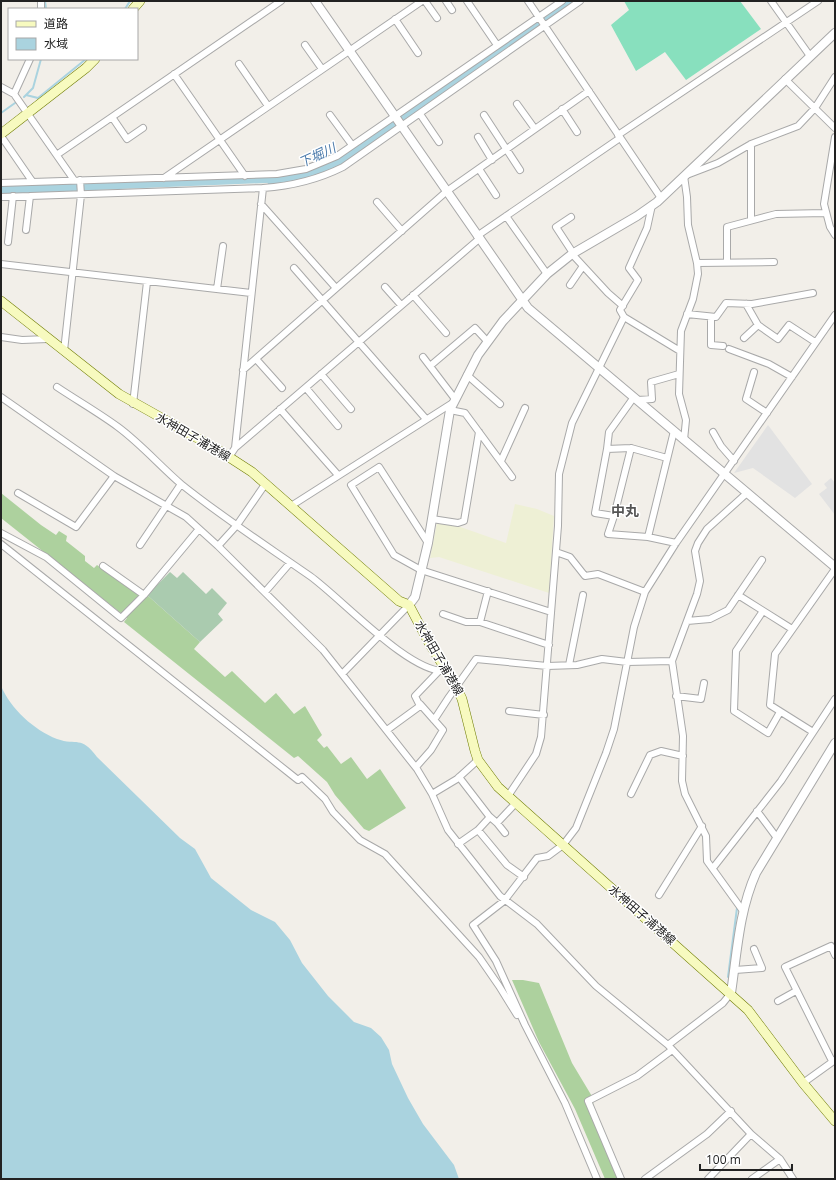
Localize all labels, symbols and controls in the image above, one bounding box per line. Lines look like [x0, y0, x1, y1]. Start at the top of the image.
legend [8, 8, 138, 60]
text: 道路 [44, 15, 68, 32]
text: 水域 [44, 35, 68, 52]
water label: 下堀川 [296, 138, 340, 171]
street label: 水神田子浦港線 [153, 408, 234, 465]
district label: 中丸 [611, 501, 639, 520]
street label: 水神田子浦港線 [411, 617, 468, 698]
street label: 水神田子浦港線 [605, 881, 680, 949]
scale bar [700, 1146, 792, 1172]
text: 100 m [706, 1151, 741, 1168]

